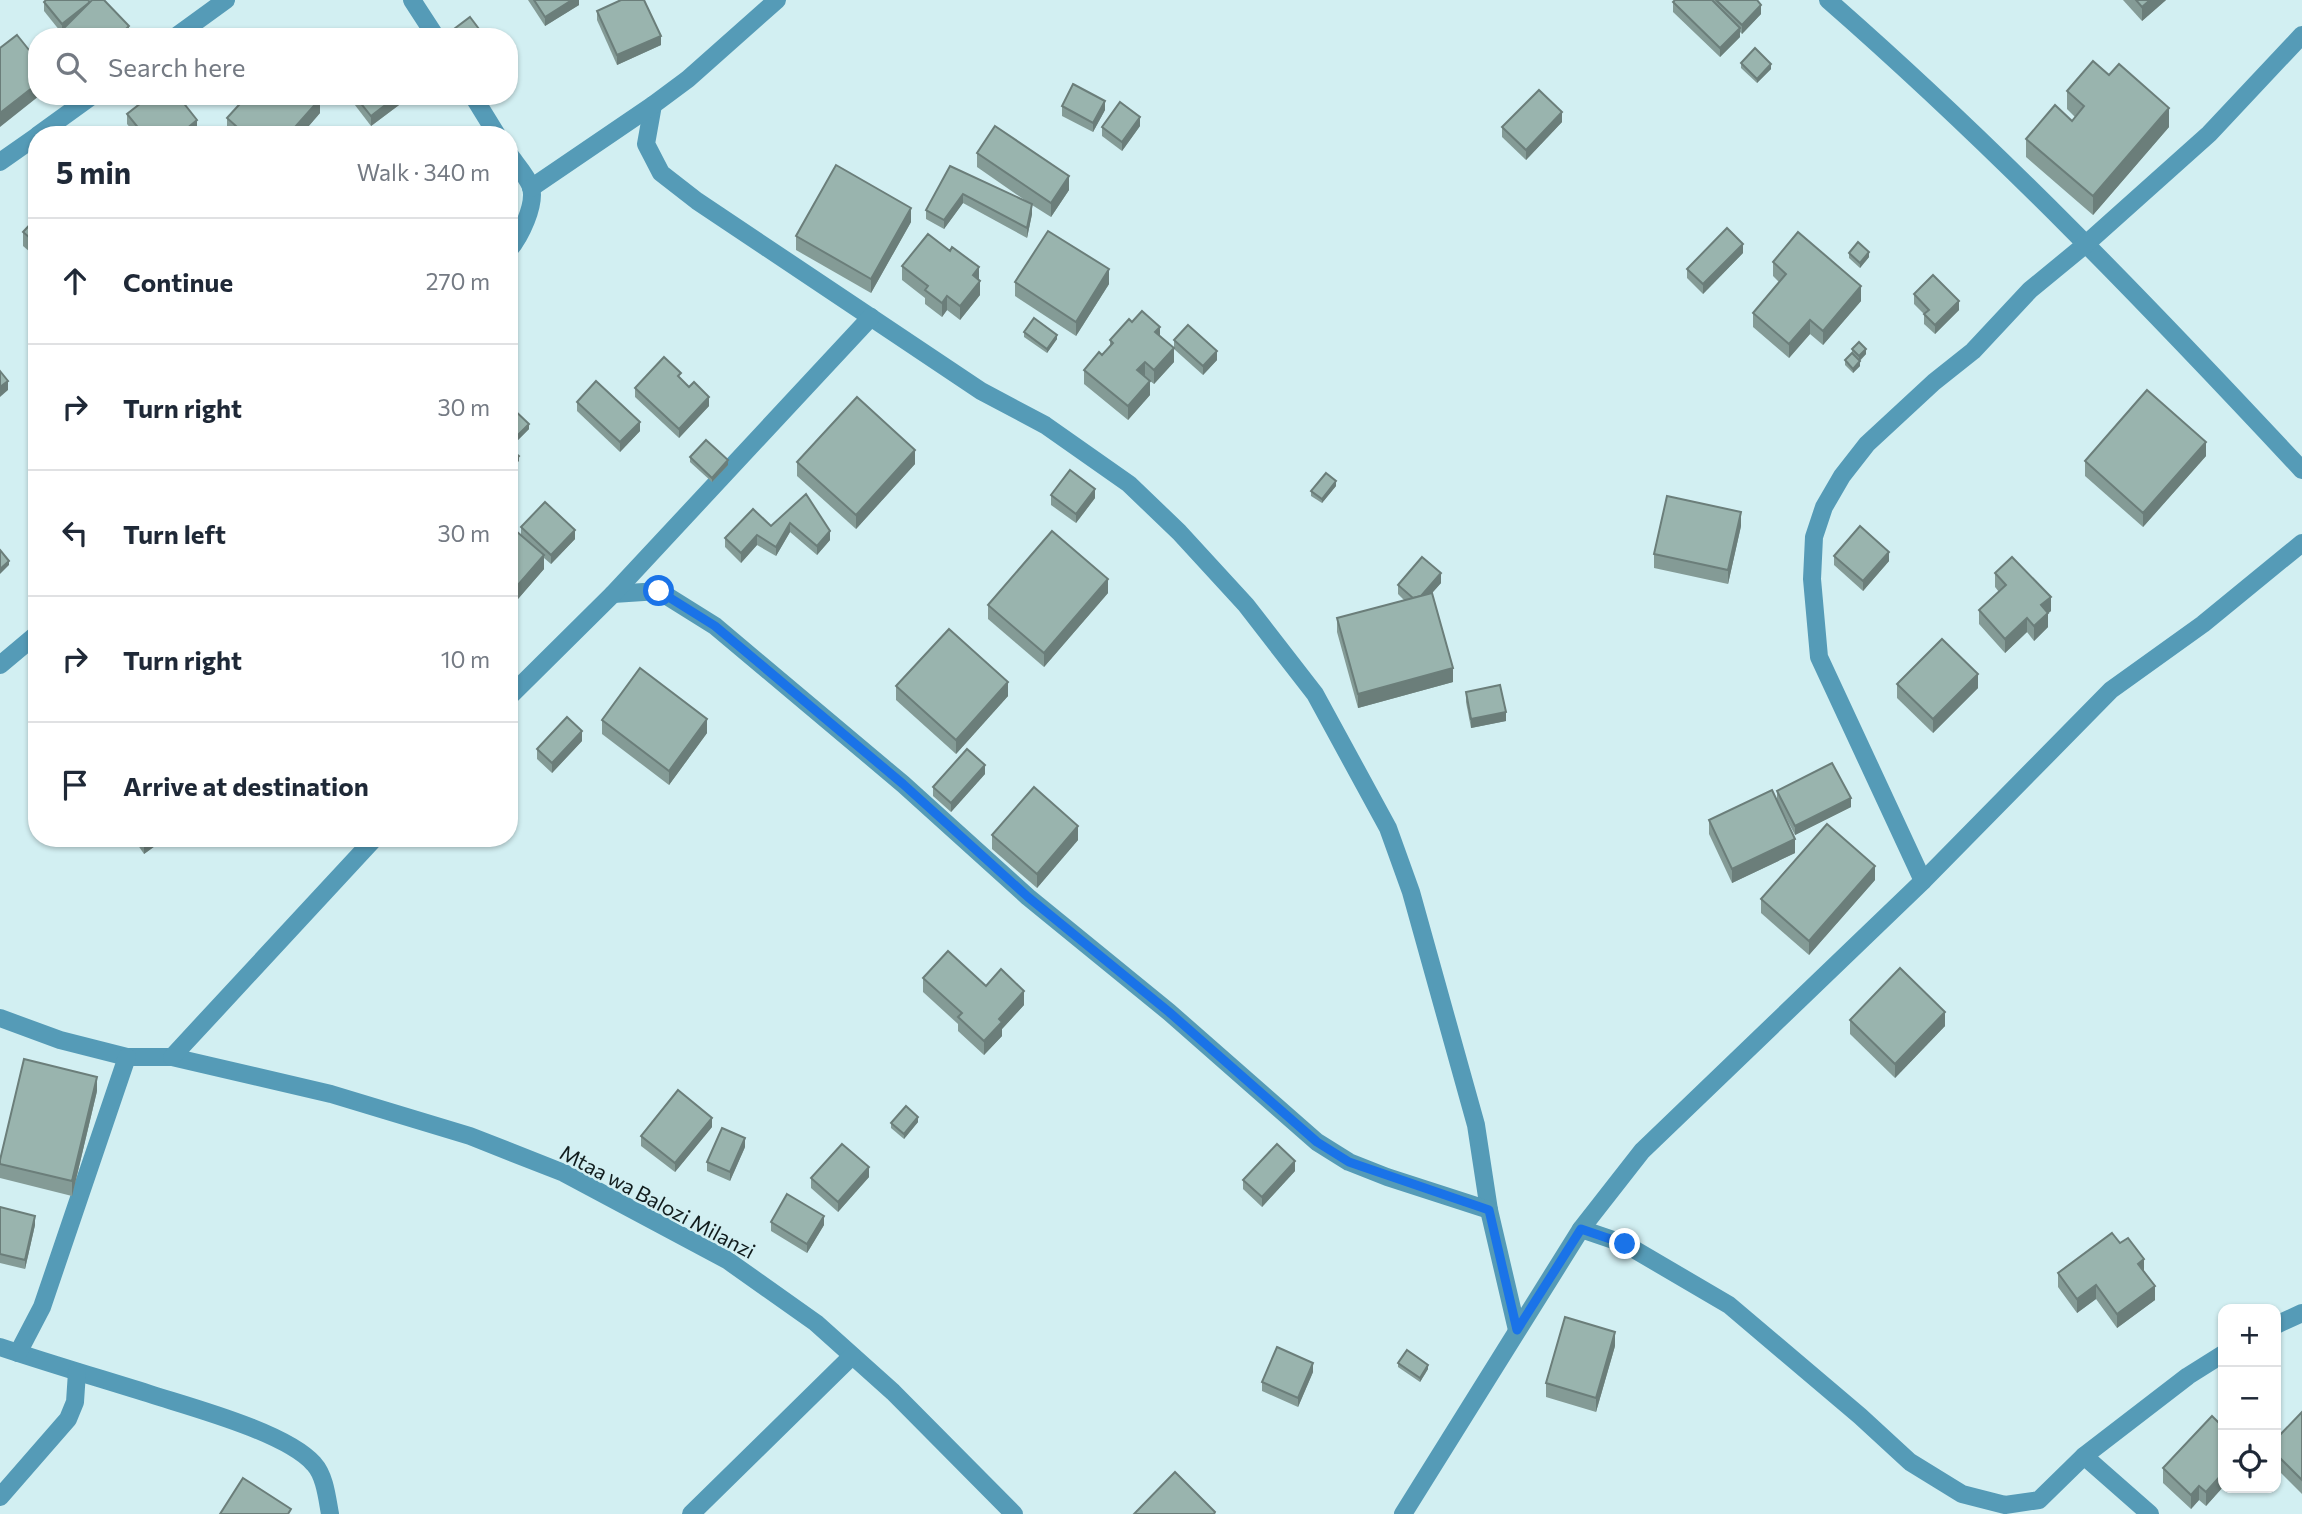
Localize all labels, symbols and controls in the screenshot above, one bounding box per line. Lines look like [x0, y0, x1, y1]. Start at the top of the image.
search box [28, 28, 518, 105]
icon: search [52, 48, 90, 86]
text: Search here [108, 51, 246, 82]
text: 5 min [56, 153, 131, 190]
text: Walk · 340 m [357, 158, 490, 186]
icon: ahead [56, 262, 94, 300]
text: Continue [123, 266, 233, 297]
text: 270 m [426, 267, 490, 295]
icon: right [56, 388, 94, 426]
text: Turn right [123, 392, 242, 423]
text: 30 m [437, 393, 490, 421]
icon: left [56, 514, 94, 552]
text: Turn left [123, 518, 226, 549]
text: 30 m [437, 519, 490, 547]
route start [643, 575, 674, 606]
icon: right [56, 640, 94, 678]
text: Turn right [123, 644, 242, 675]
text: 10 m [441, 645, 490, 673]
icon: arrive [56, 766, 94, 804]
text: Arrive at destination [123, 770, 369, 801]
street label: Mtaa wa Balozi Milanzi [556, 1139, 760, 1263]
route end [1609, 1228, 1640, 1259]
map controls [2218, 1304, 2281, 1493]
button: + [2218, 1304, 2281, 1367]
button: − [2218, 1367, 2281, 1430]
button: locate [2218, 1430, 2281, 1493]

